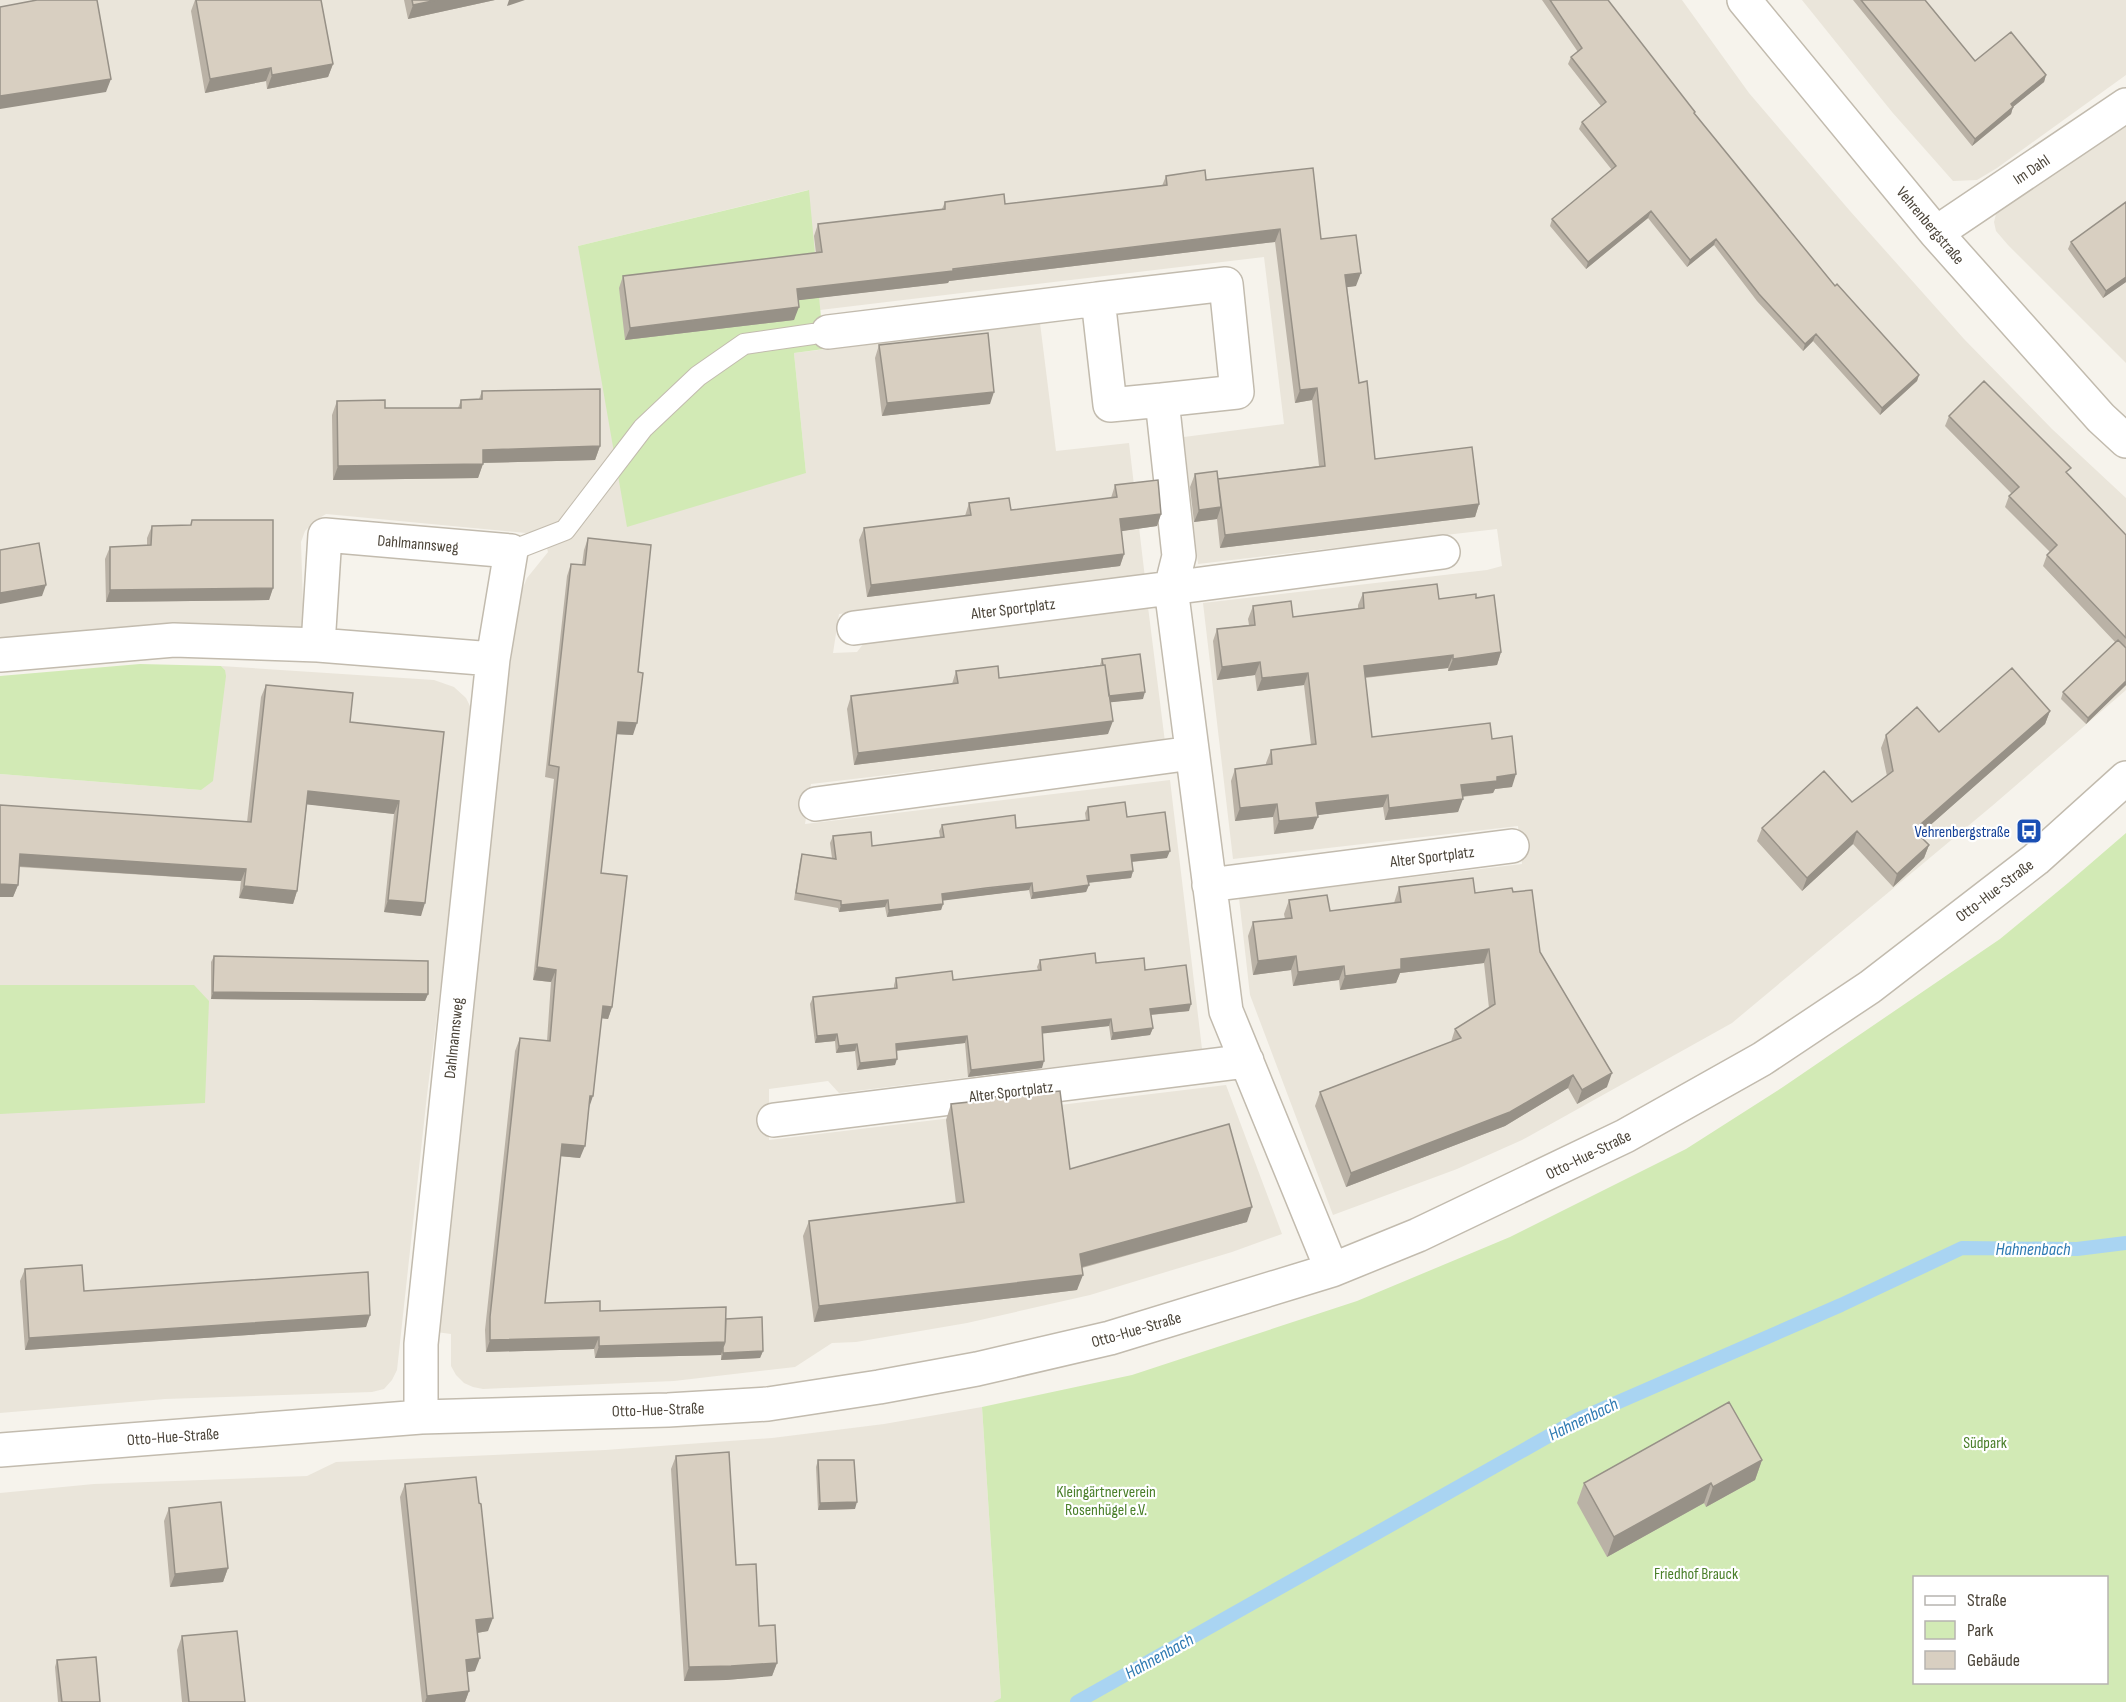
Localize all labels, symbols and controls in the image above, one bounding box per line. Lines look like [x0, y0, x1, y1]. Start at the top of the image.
street label: Im Dahl [2010, 151, 2054, 189]
street label: Vehrenbergstraße [1892, 183, 1968, 269]
street label: Dahlmannsweg [377, 531, 459, 558]
street label: Alter Sportplatz [969, 595, 1057, 624]
bus stop icon: Vehrenbergstraße [2014, 816, 2044, 846]
place label: Vehrenbergstraße [1915, 823, 2010, 842]
street label: Alter Sportplatz [1388, 843, 1476, 872]
street label: Otto-Hue-Straße [1952, 856, 2038, 927]
street label: Dahlmannsweg [441, 997, 468, 1080]
street label: Alter Sportplatz [967, 1078, 1055, 1107]
street label: Otto-Hue-Straße [1543, 1127, 1634, 1184]
water label: Hahnenbach [1995, 1239, 2071, 1260]
street label: Otto-Hue-Straße [1089, 1309, 1183, 1352]
water label: Hahnenbach [1545, 1393, 1622, 1445]
street label: Otto-Hue-Straße [612, 1399, 705, 1422]
street label: Otto-Hue-Straße [126, 1425, 220, 1450]
park label: Südpark [1963, 1434, 2007, 1453]
park label: Kleingärtnerverein Rosenhügel e.V. [1056, 1483, 1156, 1520]
park label: Friedhof Brauck [1654, 1565, 1738, 1584]
legend [1913, 1576, 2108, 1684]
text: Straße [1967, 1590, 2007, 1611]
text: Park [1967, 1620, 1993, 1641]
water label: Hahnenbach [1121, 1629, 1198, 1684]
text: Gebäude [1967, 1650, 2020, 1671]

